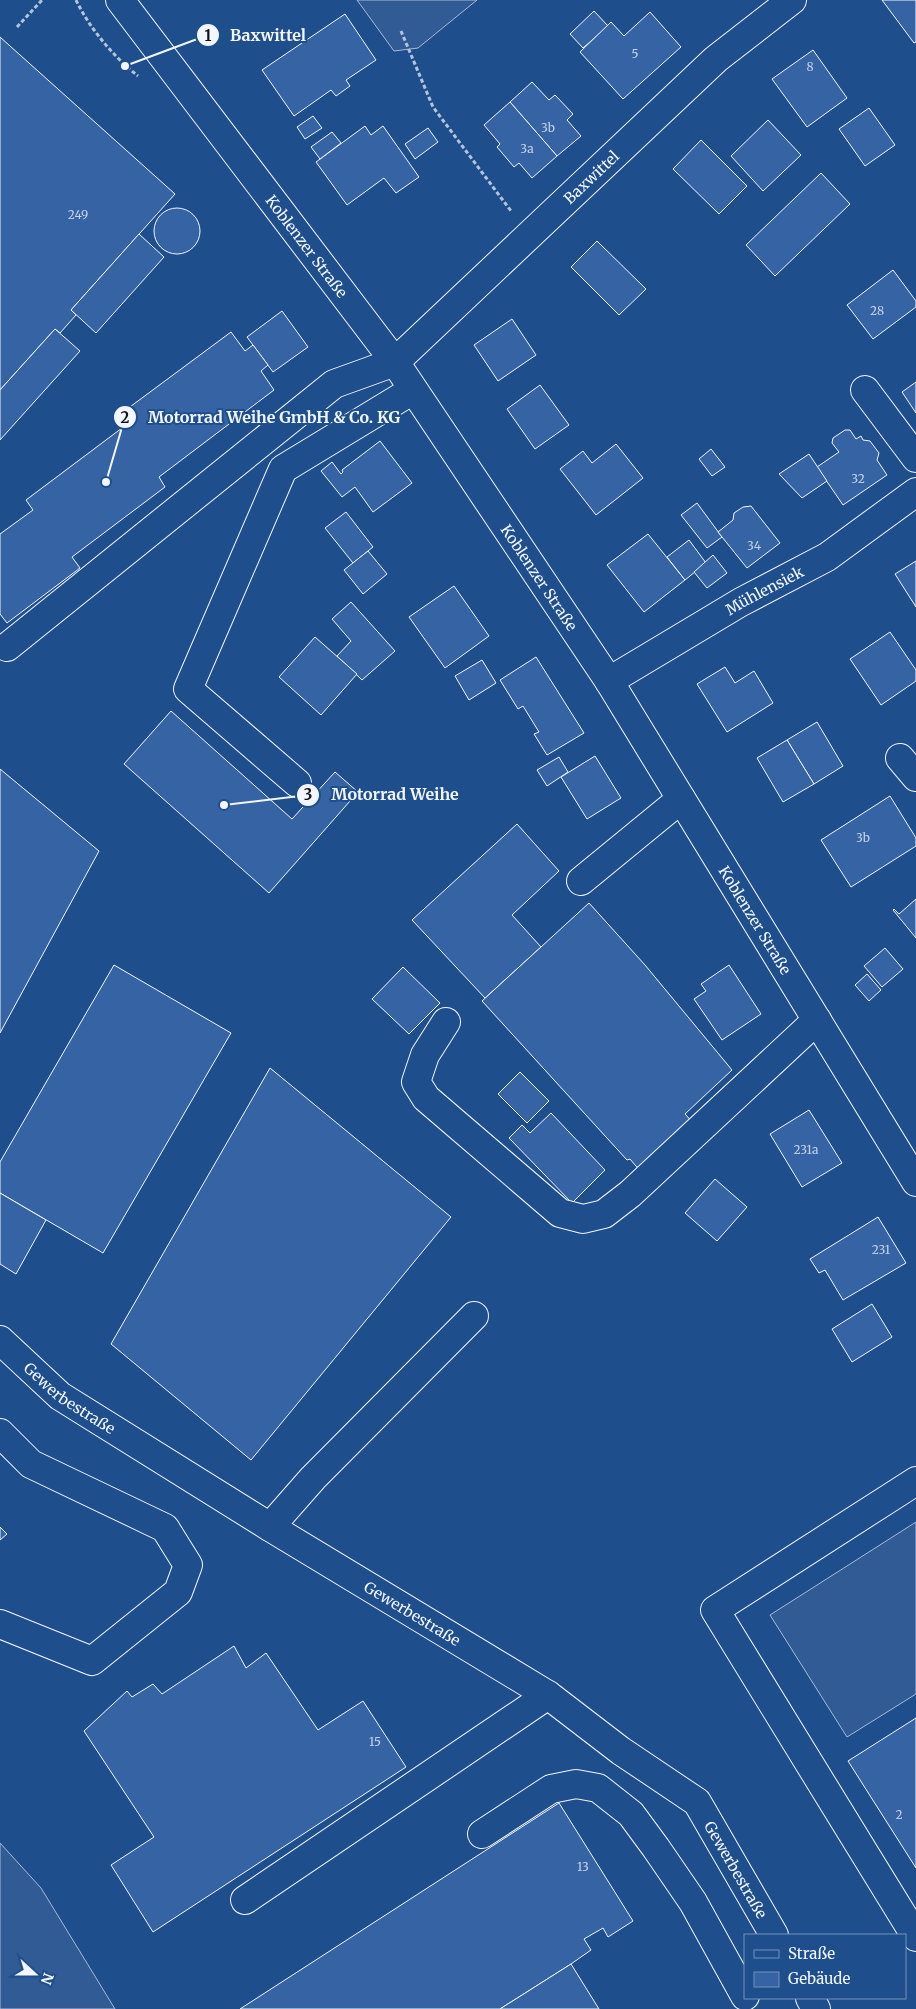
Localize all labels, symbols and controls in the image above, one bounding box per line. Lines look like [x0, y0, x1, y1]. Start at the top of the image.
callout: Baxwittel [195, 20, 316, 51]
text: Baxwittel [230, 25, 306, 45]
text: 1 [205, 26, 212, 45]
house number: 5 [631, 46, 639, 61]
house number: 8 [806, 59, 814, 74]
house number: 3b [541, 120, 555, 135]
house number: 3a [520, 141, 534, 156]
street label: Baxwittel [559, 146, 623, 208]
street label: Koblenzer Straße [262, 191, 352, 301]
house number: 249 [68, 207, 88, 222]
house number: 28 [870, 303, 884, 318]
callout: Motorrad Weihe GmbH & Co. KG [113, 402, 410, 433]
text: Motorrad Weihe GmbH & Co. KG [148, 407, 400, 427]
text: 2 [121, 408, 130, 427]
house number: 32 [851, 471, 865, 486]
street label: Koblenzer Straße [497, 521, 582, 634]
house number: 34 [747, 538, 762, 553]
street label: Mühlensiek [722, 561, 807, 619]
callout: Motorrad Weihe [296, 779, 468, 810]
text: Motorrad Weihe [331, 784, 459, 804]
text: 3 [304, 785, 312, 804]
house number: 3b [856, 830, 870, 845]
street label: Koblenzer Straße [715, 862, 796, 978]
house number: 231a [794, 1142, 819, 1157]
house number: 231 [872, 1242, 891, 1257]
street label: Gewerbestraße [20, 1358, 119, 1438]
street label: Gewerbestraße [361, 1577, 464, 1650]
house number: 15 [369, 1734, 381, 1749]
house number: 2 [895, 1807, 903, 1822]
street label: Gewerbestraße [700, 1817, 772, 1922]
house number: 13 [577, 1859, 589, 1874]
legend [744, 1934, 906, 1999]
text: Straße [788, 1944, 835, 1963]
north arrow [10, 1949, 60, 1999]
text: Gebäude [788, 1969, 851, 1988]
text: N [37, 1970, 58, 1987]

